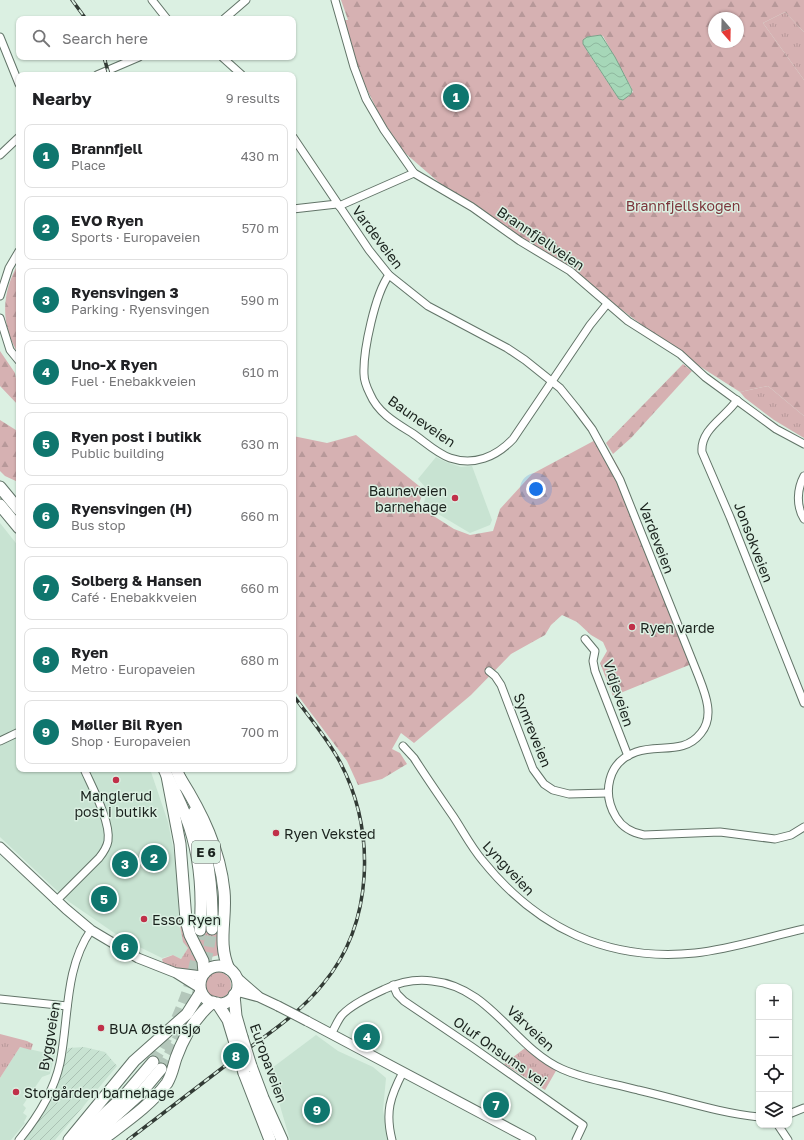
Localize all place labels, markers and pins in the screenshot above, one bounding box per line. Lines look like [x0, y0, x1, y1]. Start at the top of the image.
pin: 1 [443, 82, 469, 112]
place label: Bauneveien barnehage [369, 482, 447, 515]
marker: Bauneveien barnehage [450, 493, 460, 503]
place label: Ryen varde [640, 619, 715, 636]
marker: Ryen varde [627, 622, 637, 632]
marker: Manglerud post i butikk [111, 775, 121, 785]
place label: Manglerud post i butikk [74, 787, 158, 820]
place label: Ryen Veksted [284, 825, 376, 842]
marker: Ryen Veksted [271, 828, 281, 838]
pin: 2 [141, 843, 167, 873]
pin: 3 [112, 849, 138, 879]
pin: 5 [91, 884, 117, 914]
place label: Esso Ryen [152, 911, 221, 928]
marker: Esso Ryen [139, 914, 149, 924]
pin: 6 [112, 932, 138, 962]
place label: BUA Østensjø [109, 1020, 201, 1037]
pin: 4 [354, 1022, 380, 1052]
marker: BUA Østensjø [96, 1023, 106, 1033]
pin: 8 [223, 1041, 249, 1071]
place label: Storgården barnehage [24, 1084, 175, 1101]
marker: Storgården barnehage [11, 1087, 21, 1097]
pin: 7 [483, 1090, 509, 1120]
pin: 9 [304, 1095, 330, 1125]

